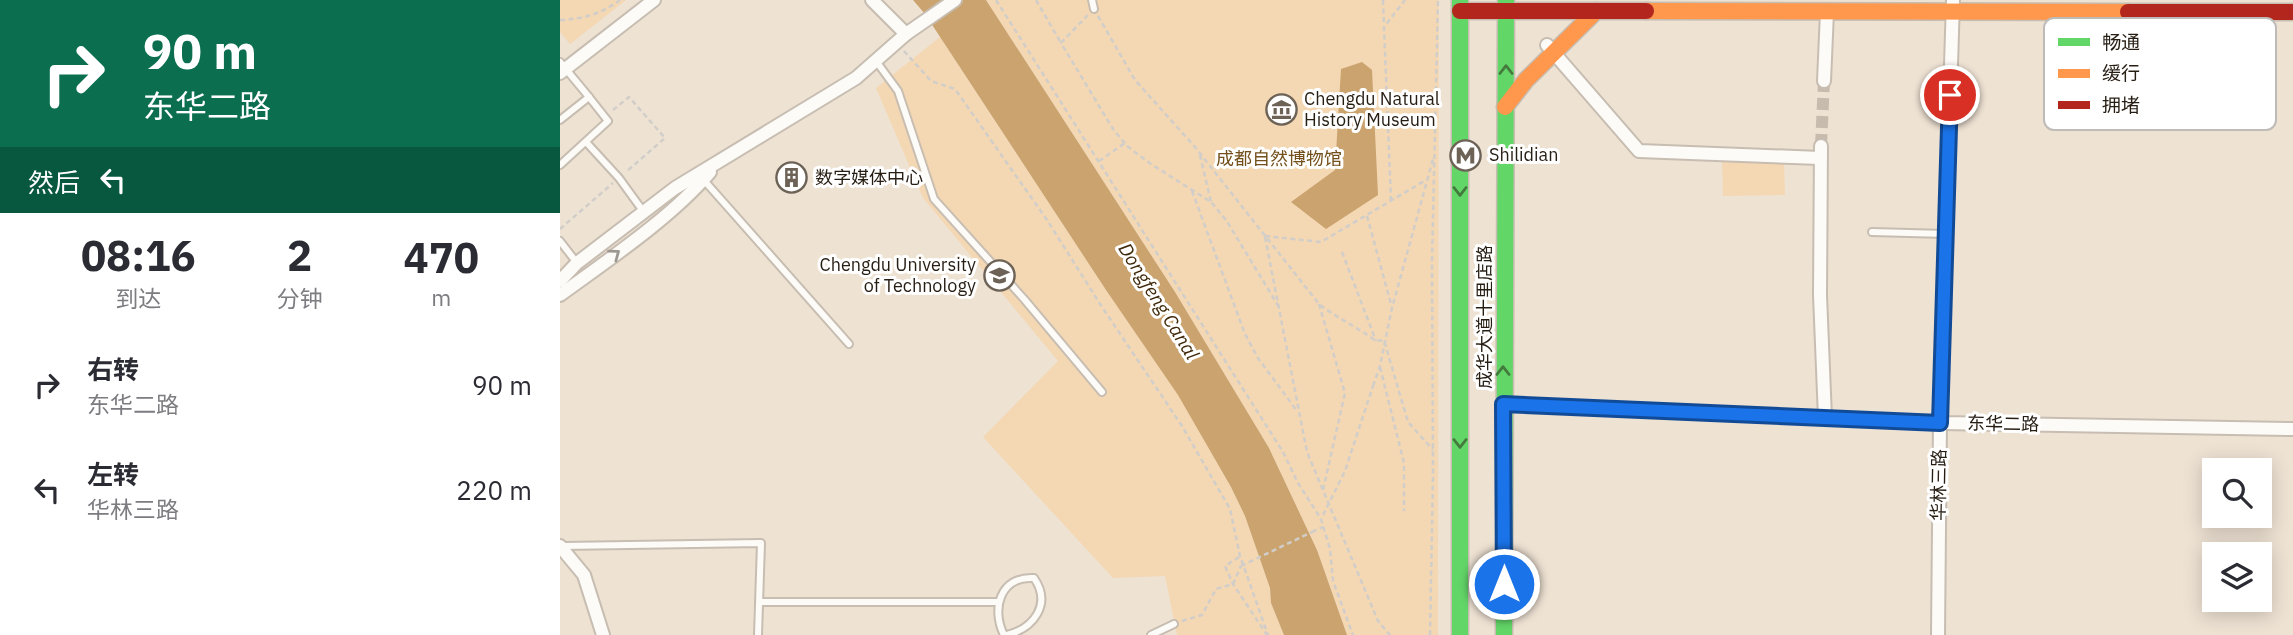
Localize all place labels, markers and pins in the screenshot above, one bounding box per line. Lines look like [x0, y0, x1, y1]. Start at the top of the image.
pin [1920, 65, 1980, 125]
place label: Chengdu Natural History Museum [1304, 87, 1440, 131]
museum icon: Chengdu Natural History Museum [1264, 92, 1298, 126]
metro station icon: Shilidian [1449, 138, 1483, 172]
place label: Shilidian [1489, 143, 1558, 166]
building icon: 数字媒体中心 [775, 161, 809, 195]
place label: 数字媒体中心 [815, 166, 923, 189]
place label: Chengdu University of Technology [819, 253, 976, 297]
school or university icon: Chengdu University of Technology [982, 258, 1016, 292]

